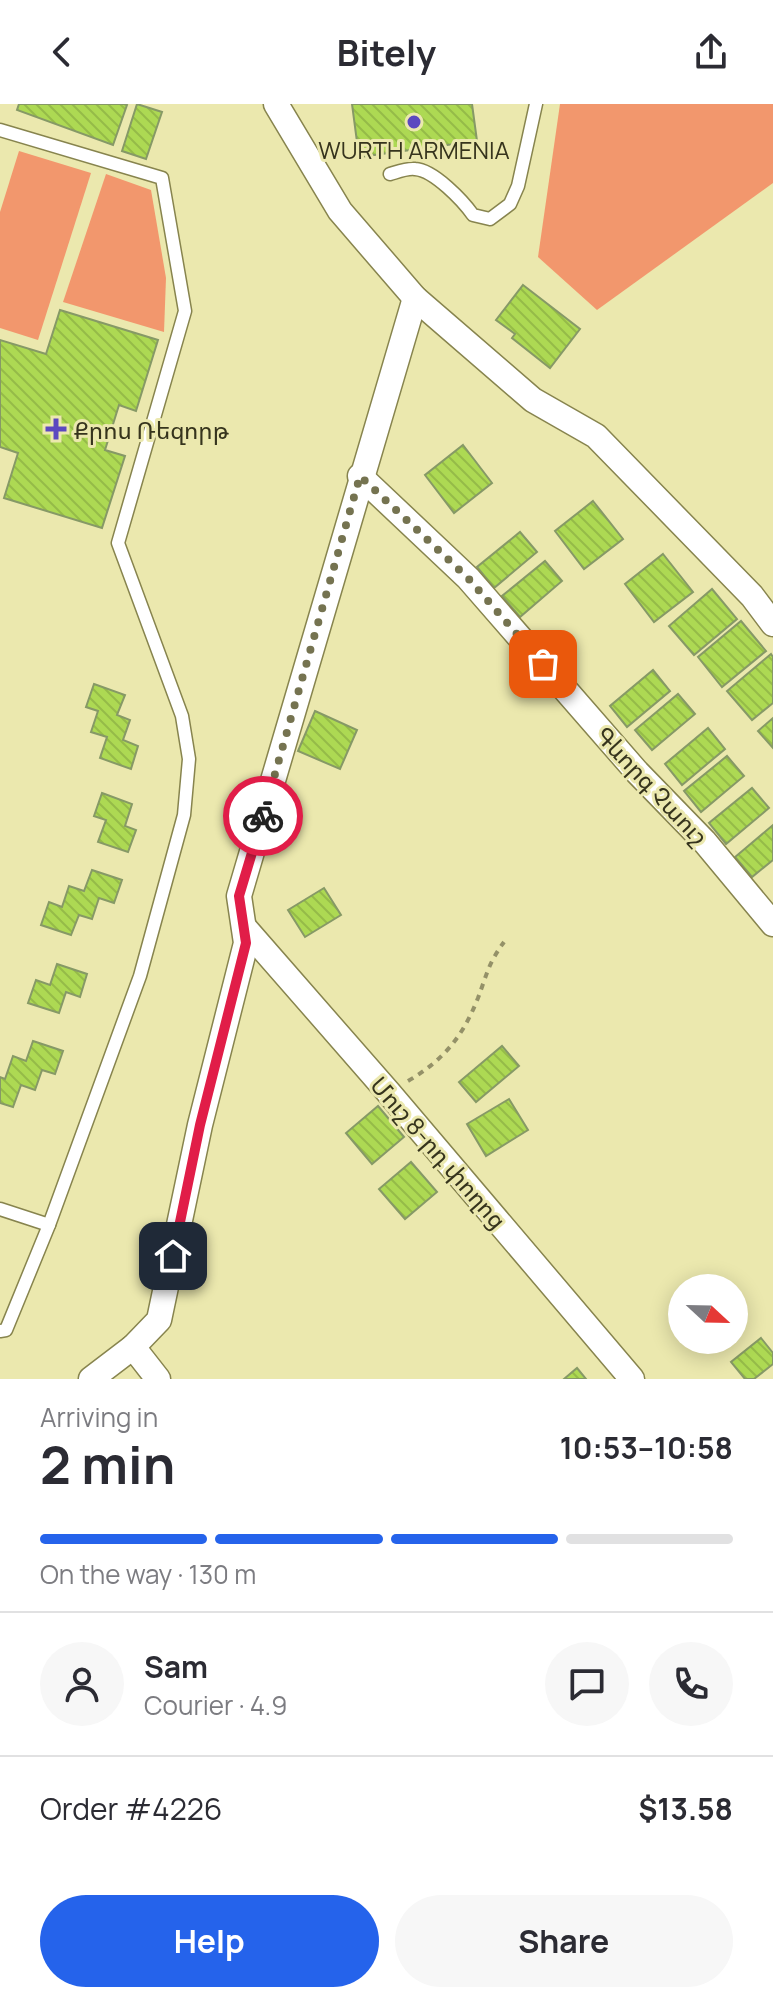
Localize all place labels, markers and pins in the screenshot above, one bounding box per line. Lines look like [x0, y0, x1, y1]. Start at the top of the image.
marker: WURTH ARMENIA [405, 113, 423, 131]
place label: WURTH ARMENIA [318, 133, 510, 166]
place label: Քրոս Ռեզորթ [74, 413, 230, 446]
marker: Քրոս Ռեզորթ [45, 418, 67, 440]
pin [509, 630, 577, 698]
pin [139, 1222, 207, 1290]

